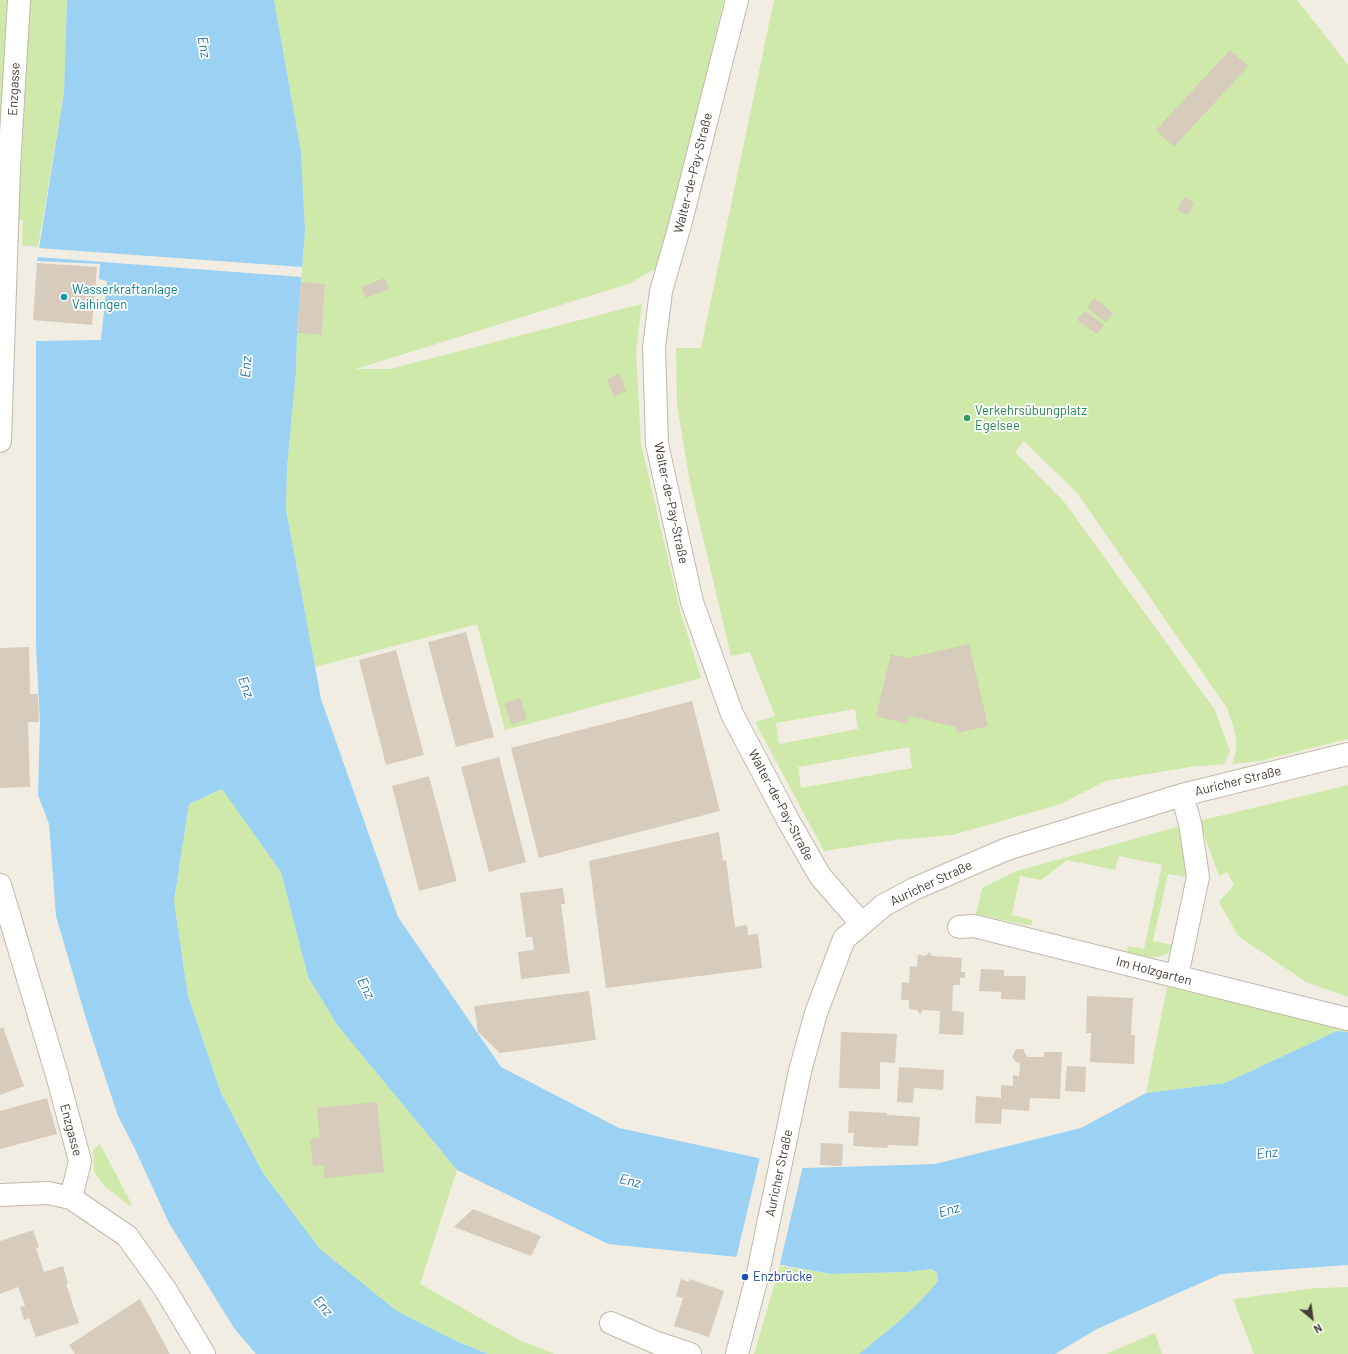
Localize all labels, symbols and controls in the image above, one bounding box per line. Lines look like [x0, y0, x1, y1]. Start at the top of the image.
water label: Enz [194, 35, 214, 59]
street label: Enzgasse [5, 62, 23, 116]
street label: Walter-de-Pay-Straße [670, 111, 716, 235]
place label: Wasserkraftanlage Vaihingen [72, 282, 178, 313]
marker: Wasserkraftanlage Vaihingen [59, 292, 69, 302]
water label: Enz [237, 356, 255, 378]
place label: Verkehrsübungplatz Egelsee [975, 403, 1087, 434]
marker: Verkehrsübungplatz Egelsee [962, 413, 972, 423]
street label: Walter-de-Pay-Straße [651, 441, 691, 565]
water label: Enz [234, 674, 258, 700]
street label: Walter-de-Pay-Straße [745, 747, 817, 863]
street label: Auricher Straße [1193, 763, 1283, 799]
street label: Auricher Straße [888, 857, 974, 909]
street label: Im Holzgarten [1114, 953, 1194, 989]
water label: Enz [354, 975, 378, 1001]
street label: Enzgasse [57, 1102, 85, 1158]
street label: Auricher Straße [762, 1128, 796, 1218]
water label: Enz [1255, 1144, 1279, 1162]
water label: Enz [618, 1170, 642, 1192]
water label: Enz [936, 1199, 962, 1221]
place label: Enzbrücke [753, 1269, 812, 1285]
marker: Enzbrücke [740, 1272, 750, 1282]
water label: Enz [310, 1292, 336, 1320]
north arrow [1292, 1298, 1332, 1338]
text: N [1312, 1321, 1324, 1336]

